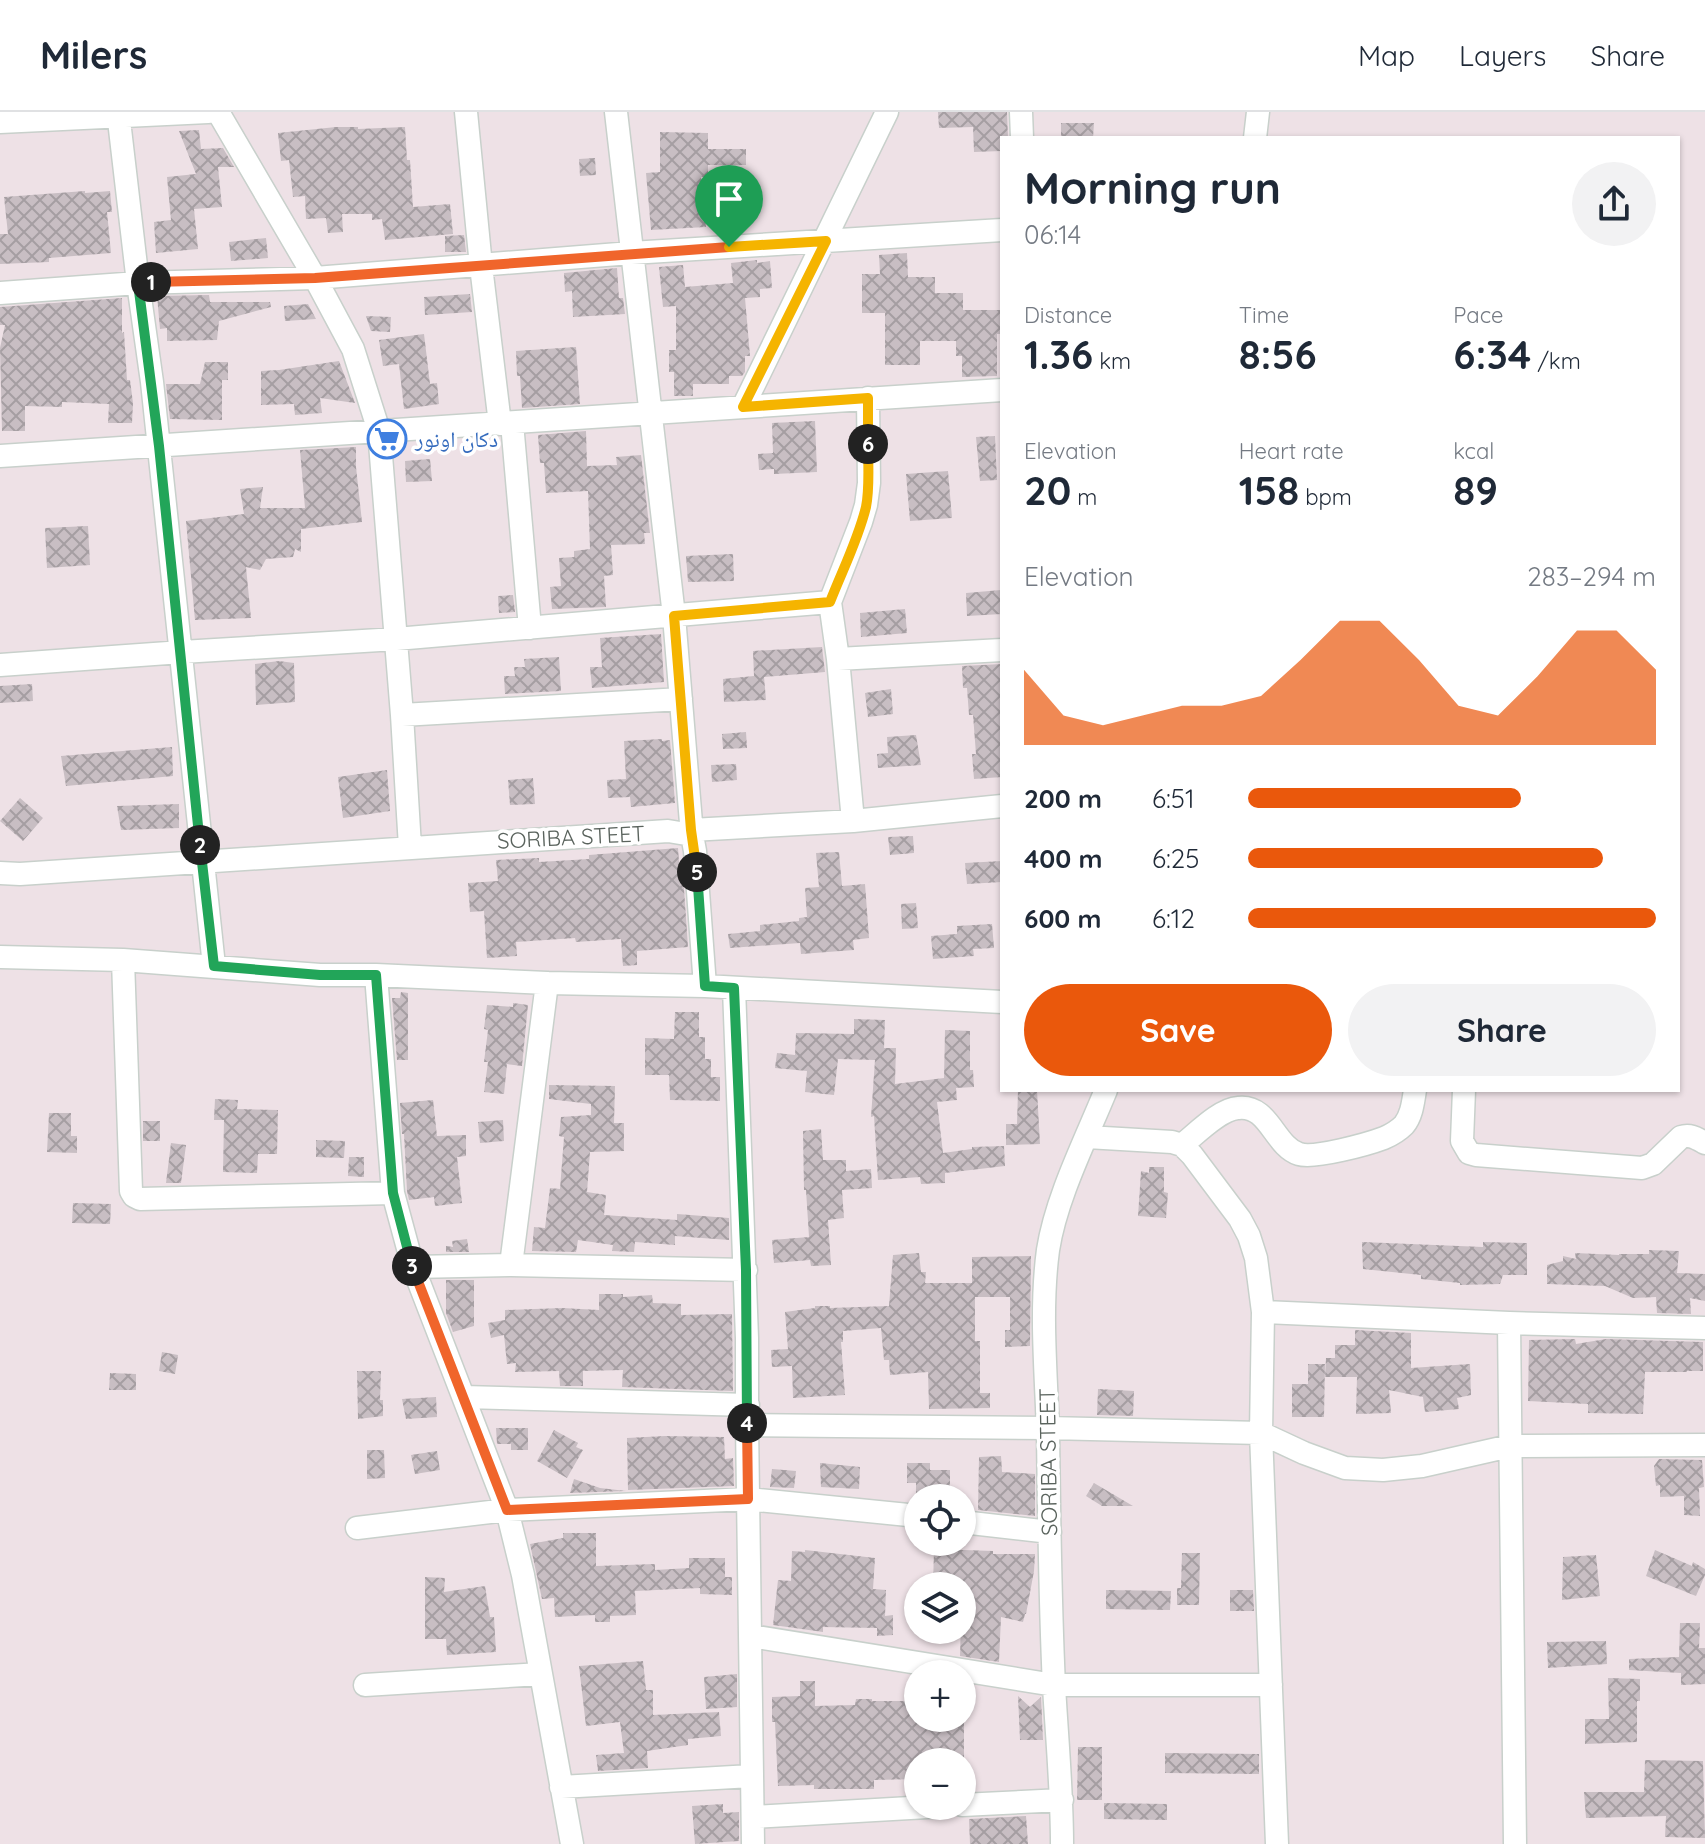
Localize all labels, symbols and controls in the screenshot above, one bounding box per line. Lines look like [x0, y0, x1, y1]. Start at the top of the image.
text: Milers [40, 31, 147, 79]
text: Map [1358, 38, 1415, 73]
text: Layers [1459, 38, 1546, 73]
text: Share [1590, 38, 1665, 73]
text: Morning run [1024, 160, 1281, 215]
button: share [1572, 162, 1656, 246]
pin [695, 165, 763, 247]
icon: arrive [707, 177, 751, 221]
text: 06:14 [1024, 218, 1081, 251]
pin: 1 [131, 262, 171, 302]
text: 1 [147, 268, 155, 296]
text: Distance [1024, 301, 1112, 329]
text: Time [1239, 301, 1289, 329]
text: Pace [1453, 301, 1504, 329]
text: 1.36 [1024, 329, 1093, 379]
text: 8:56 [1239, 329, 1317, 379]
text: 6:34 [1453, 329, 1531, 379]
text: km [1093, 347, 1131, 375]
text: /km [1531, 347, 1581, 375]
supermarket icon: دكان اونور [366, 418, 408, 460]
pin: 6 [848, 424, 888, 464]
place label: دكان اونور [414, 425, 498, 453]
text: 6 [862, 430, 874, 458]
text: Elevation [1024, 437, 1117, 465]
text: Heart rate [1239, 437, 1344, 465]
text: kcal [1453, 437, 1494, 465]
text: 20 [1024, 465, 1071, 515]
text: 158 [1239, 465, 1299, 515]
text: 89 [1453, 465, 1498, 515]
text: m [1071, 483, 1097, 511]
text: bpm [1299, 483, 1352, 511]
text: Elevation [1024, 560, 1134, 593]
text: 283–294 m [1527, 560, 1656, 593]
text: 200 m [1024, 782, 1102, 815]
text: 6:51 [1152, 782, 1195, 815]
street label: SORIBA STEET [496, 819, 646, 855]
pin: 2 [180, 825, 220, 865]
text: 2 [194, 831, 206, 859]
text: 400 m [1024, 842, 1102, 875]
text: 6:25 [1152, 842, 1199, 875]
pin: 5 [677, 852, 717, 892]
text: 5 [691, 858, 703, 886]
text: 600 m [1024, 902, 1102, 935]
text: 6:12 [1152, 902, 1195, 935]
button: Save [1024, 984, 1332, 1076]
button: Share [1348, 984, 1656, 1076]
pin: 3 [392, 1246, 432, 1286]
text: 3 [406, 1252, 418, 1280]
street label: SORIBA STEET [1033, 1388, 1063, 1536]
pin: 4 [727, 1403, 767, 1443]
text: 4 [741, 1409, 753, 1437]
map controls [904, 1484, 976, 1820]
button: locate [904, 1484, 976, 1556]
button: layers [904, 1572, 976, 1644]
button: + [904, 1660, 976, 1732]
button: − [904, 1748, 976, 1820]

